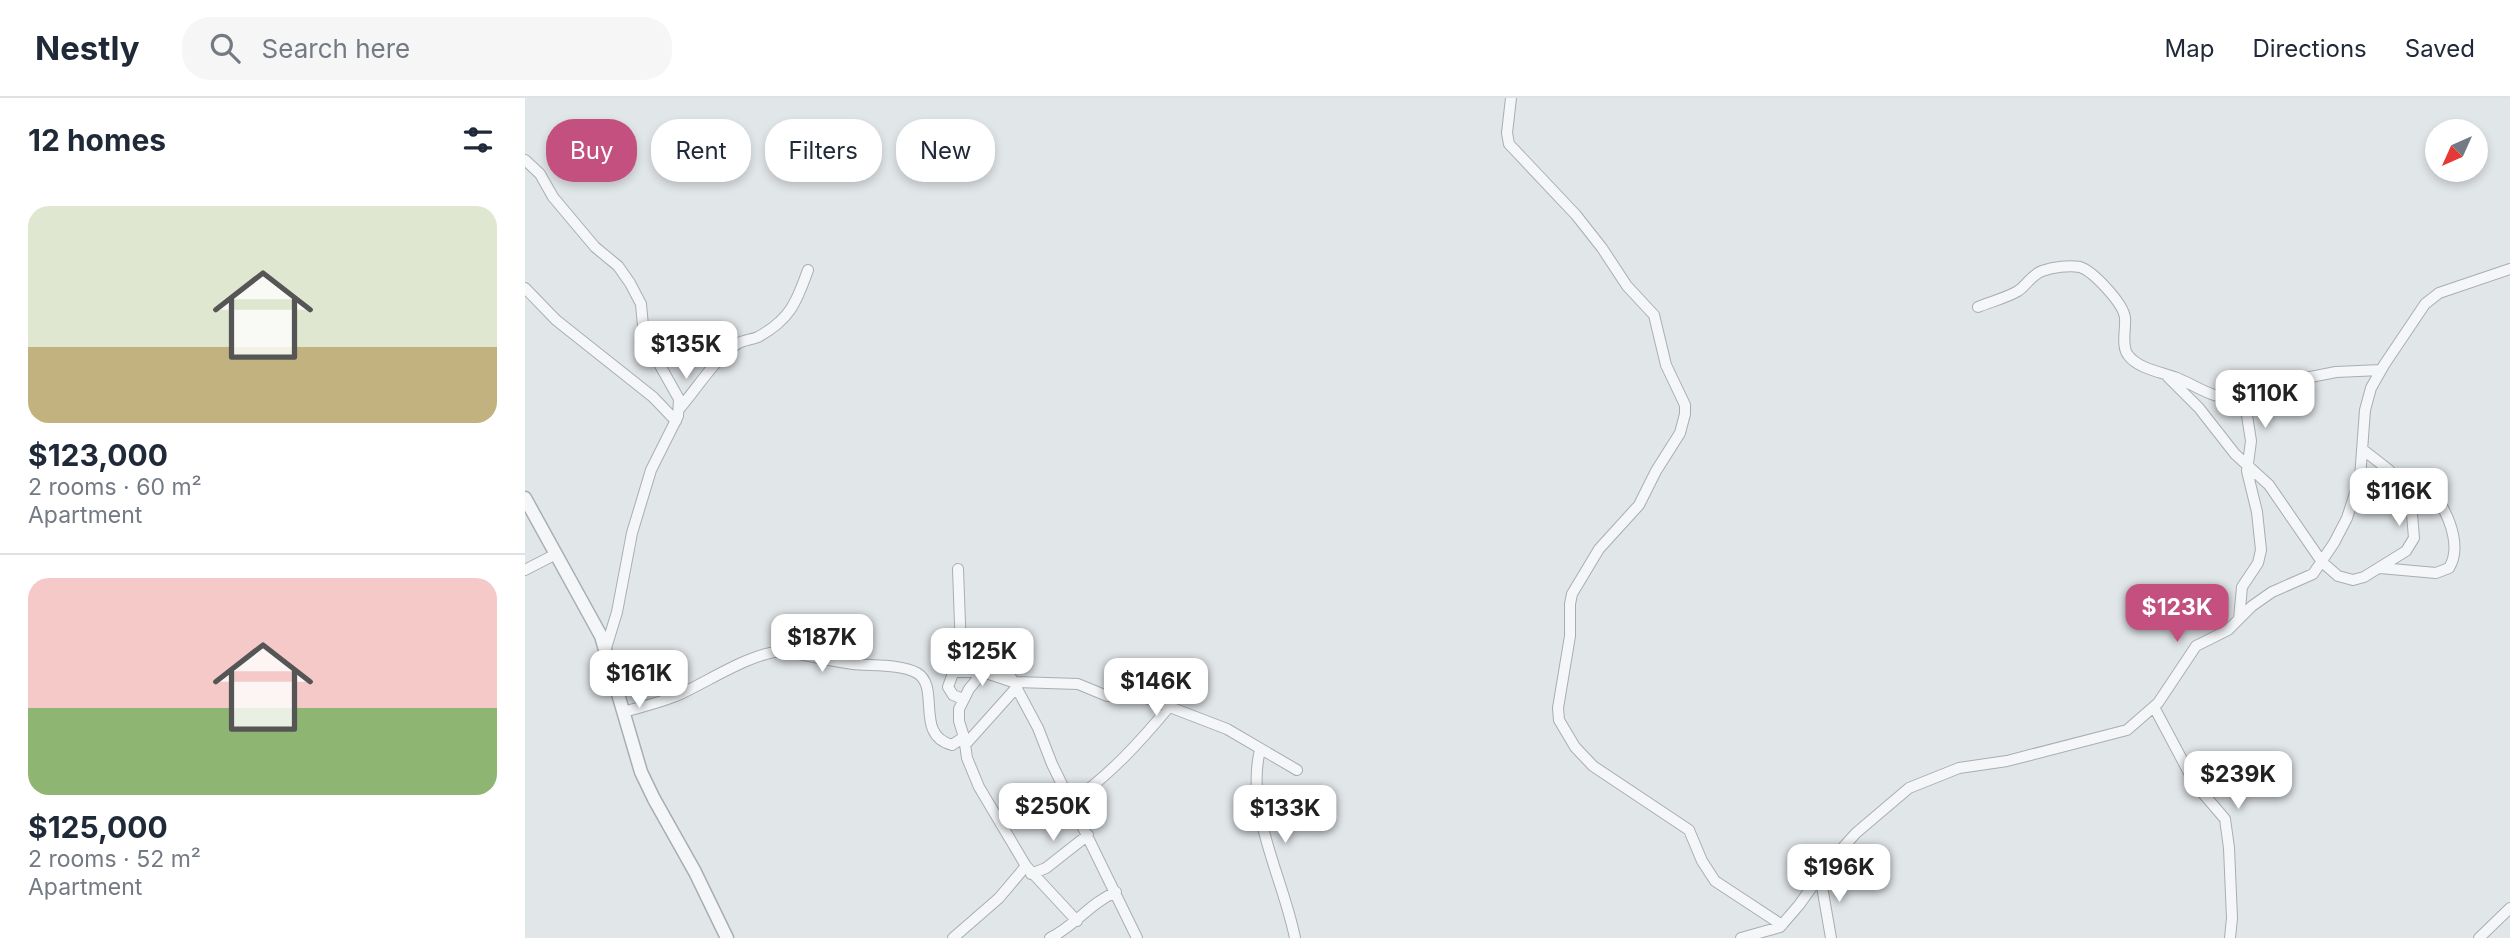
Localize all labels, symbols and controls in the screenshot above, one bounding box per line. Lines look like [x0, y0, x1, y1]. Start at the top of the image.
search box [182, 17, 672, 80]
text: Nestly [35, 28, 140, 68]
icon: search [206, 29, 244, 67]
text: Search here [262, 33, 410, 64]
text: Map [2165, 34, 2214, 63]
text: Directions [2252, 34, 2367, 63]
text: Saved [2405, 34, 2475, 63]
chip: Buy [546, 119, 637, 182]
chip: Rent [651, 119, 751, 182]
chip: Filters [765, 119, 882, 182]
chip: New [896, 119, 995, 182]
north arrow [2425, 119, 2489, 182]
map controls [2425, 119, 2488, 182]
icon: filters [459, 121, 497, 159]
text: 12 homes [28, 122, 166, 158]
icon: home [200, 252, 326, 378]
pin: $135K [637, 322, 735, 381]
text: $135K [650, 330, 722, 358]
pin: $110K [2216, 370, 2314, 430]
text: $110K [2232, 379, 2298, 407]
text: $123,000 [28, 437, 168, 473]
pin: $116K [2350, 468, 2448, 528]
text: 2 rooms · 60 m² [28, 473, 202, 501]
text: $116K [2366, 477, 2432, 505]
text: Apartment [28, 501, 142, 529]
pin: $123K [2128, 584, 2226, 644]
text: $123K [2142, 593, 2212, 621]
pin: $187K [773, 614, 871, 674]
text: $187K [787, 623, 857, 651]
icon: home [200, 624, 326, 750]
pin: $125K [933, 628, 1031, 688]
text: $125K [947, 637, 1017, 665]
pin: $161K [590, 650, 688, 710]
pin: $146K [1107, 658, 1205, 718]
text: $161K [606, 659, 672, 687]
text: $146K [1120, 667, 1192, 695]
pin: $239K [2189, 752, 2287, 811]
text: $239K [2200, 760, 2276, 788]
pin: $250K [1004, 784, 1102, 843]
pin: $133K [1236, 786, 1334, 845]
text: $250K [1015, 792, 1091, 820]
text: $133K [1249, 794, 1321, 822]
text: $125,000 [28, 809, 168, 845]
pin: $196K [1790, 844, 1888, 904]
text: 2 rooms · 52 m² [28, 845, 201, 873]
text: $196K [1803, 853, 1875, 881]
text: Apartment [28, 873, 142, 901]

